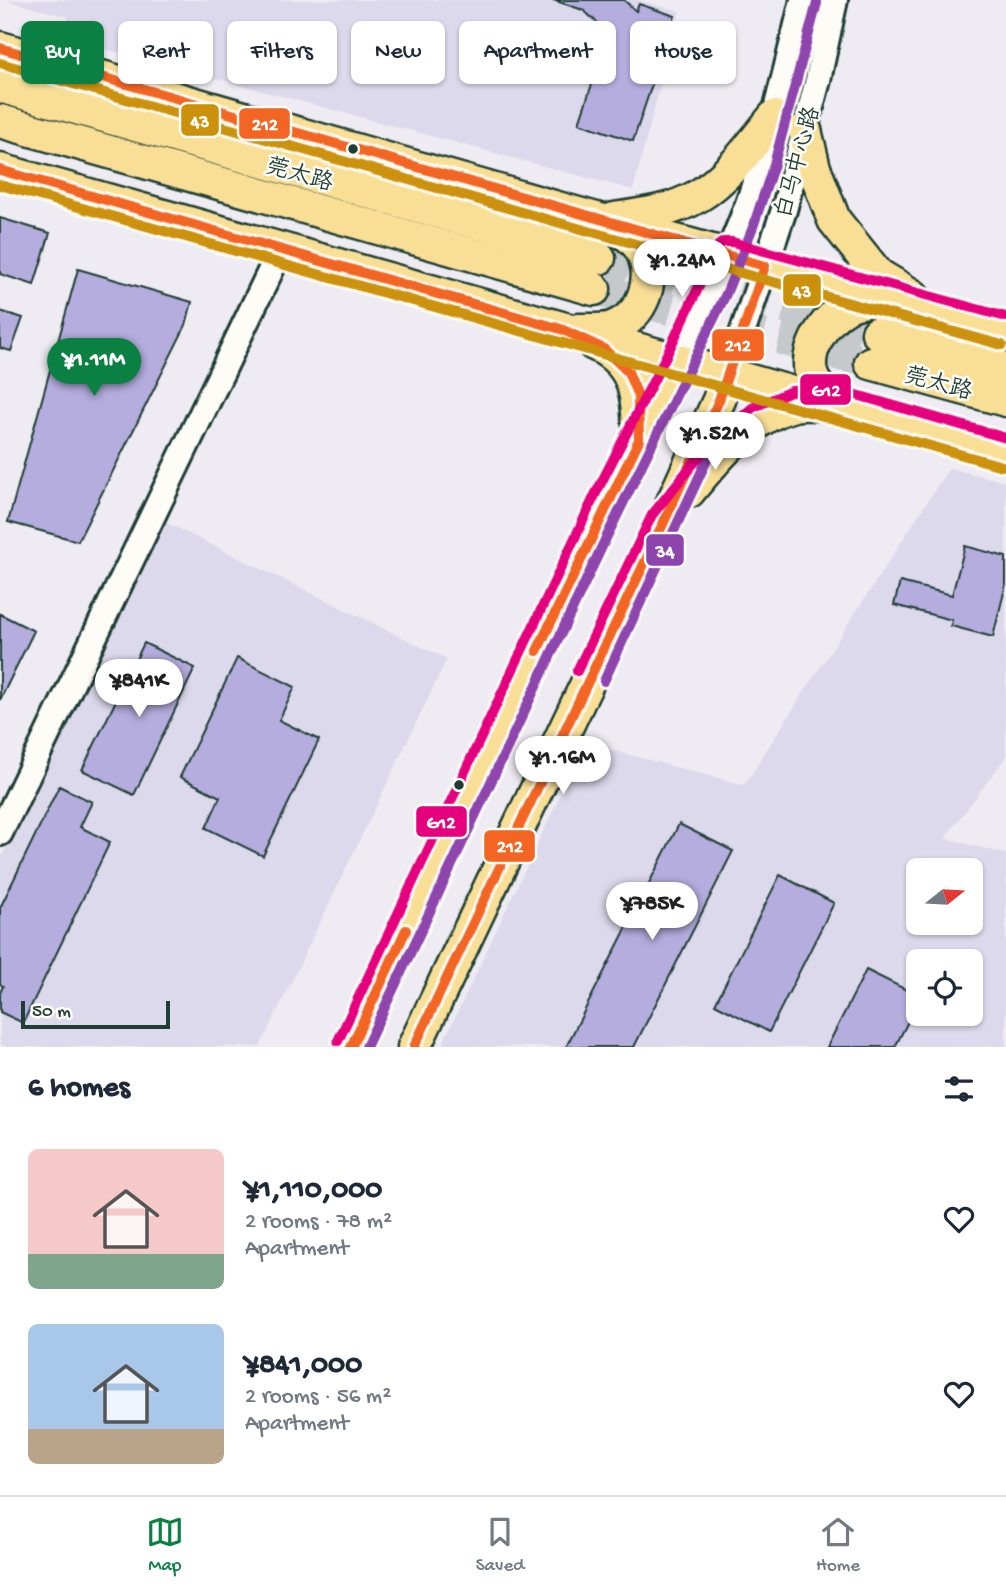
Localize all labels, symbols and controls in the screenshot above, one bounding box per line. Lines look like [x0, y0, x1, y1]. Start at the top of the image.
chip: Buy [21, 21, 104, 84]
chip: Rent [118, 21, 213, 84]
chip: Filters [227, 21, 337, 84]
chip: New [351, 21, 445, 84]
chip: Apartment [459, 21, 616, 84]
chip: House [630, 21, 736, 84]
line badge: 43 [180, 103, 220, 137]
street label: 白马中心路 [770, 104, 827, 222]
line badge: 212 [238, 107, 291, 140]
text: 43 [190, 112, 210, 135]
text: 212 [252, 115, 279, 138]
unlabelled marker [346, 142, 360, 156]
street label: 莞太路 [262, 153, 336, 199]
pin: ¥1.24M [625, 240, 739, 299]
text: ¥1.24M [649, 248, 715, 275]
line badge: 43 [782, 273, 822, 307]
text: 43 [792, 282, 812, 305]
line badge: 212 [711, 328, 765, 362]
text: 212 [725, 336, 752, 359]
pin: ¥1.11M [37, 338, 151, 398]
text: ¥1.11M [63, 347, 125, 374]
street label: 莞太路 [901, 362, 975, 407]
line badge: G12 [799, 373, 852, 406]
text: G12 [812, 381, 841, 404]
pin: ¥1.52M [658, 412, 772, 472]
text: ¥1.52M [682, 421, 748, 448]
line badge: 34 [645, 533, 685, 567]
text: 34 [655, 542, 675, 565]
pin: ¥841K [90, 660, 188, 719]
text: ¥841K [111, 668, 167, 695]
pin: ¥1.16M [506, 736, 620, 796]
text: ¥1.16M [531, 745, 595, 772]
unlabelled marker [452, 778, 466, 792]
line badge: G12 [415, 805, 468, 838]
text: G12 [427, 813, 456, 836]
line badge: 212 [483, 829, 536, 863]
text: 212 [497, 837, 524, 860]
north arrow [906, 858, 984, 934]
map controls [906, 858, 983, 1026]
pin: ¥785K [603, 883, 701, 942]
text: ¥785K [622, 891, 682, 918]
button: locate [906, 949, 983, 1026]
scale bar [21, 998, 170, 1030]
text: 50 m [32, 1001, 71, 1024]
icon: filters [940, 1070, 978, 1108]
text: 6 homes [28, 1072, 130, 1107]
text: ¥1,110,000 [245, 1174, 382, 1209]
icon: home [84, 1177, 168, 1261]
icon: heart [940, 1200, 978, 1238]
text: 2 rooms · 78 m² [245, 1209, 392, 1236]
text: Apartment [245, 1236, 349, 1263]
text: ¥841,000 [245, 1349, 362, 1384]
icon: home [84, 1352, 168, 1436]
icon: heart [940, 1375, 978, 1413]
text: 2 rooms · 56 m² [245, 1384, 391, 1411]
text: Apartment [245, 1411, 349, 1438]
tab: Map [146, 1513, 184, 1578]
tab: Saved [476, 1513, 524, 1578]
tab: Home [816, 1513, 860, 1578]

